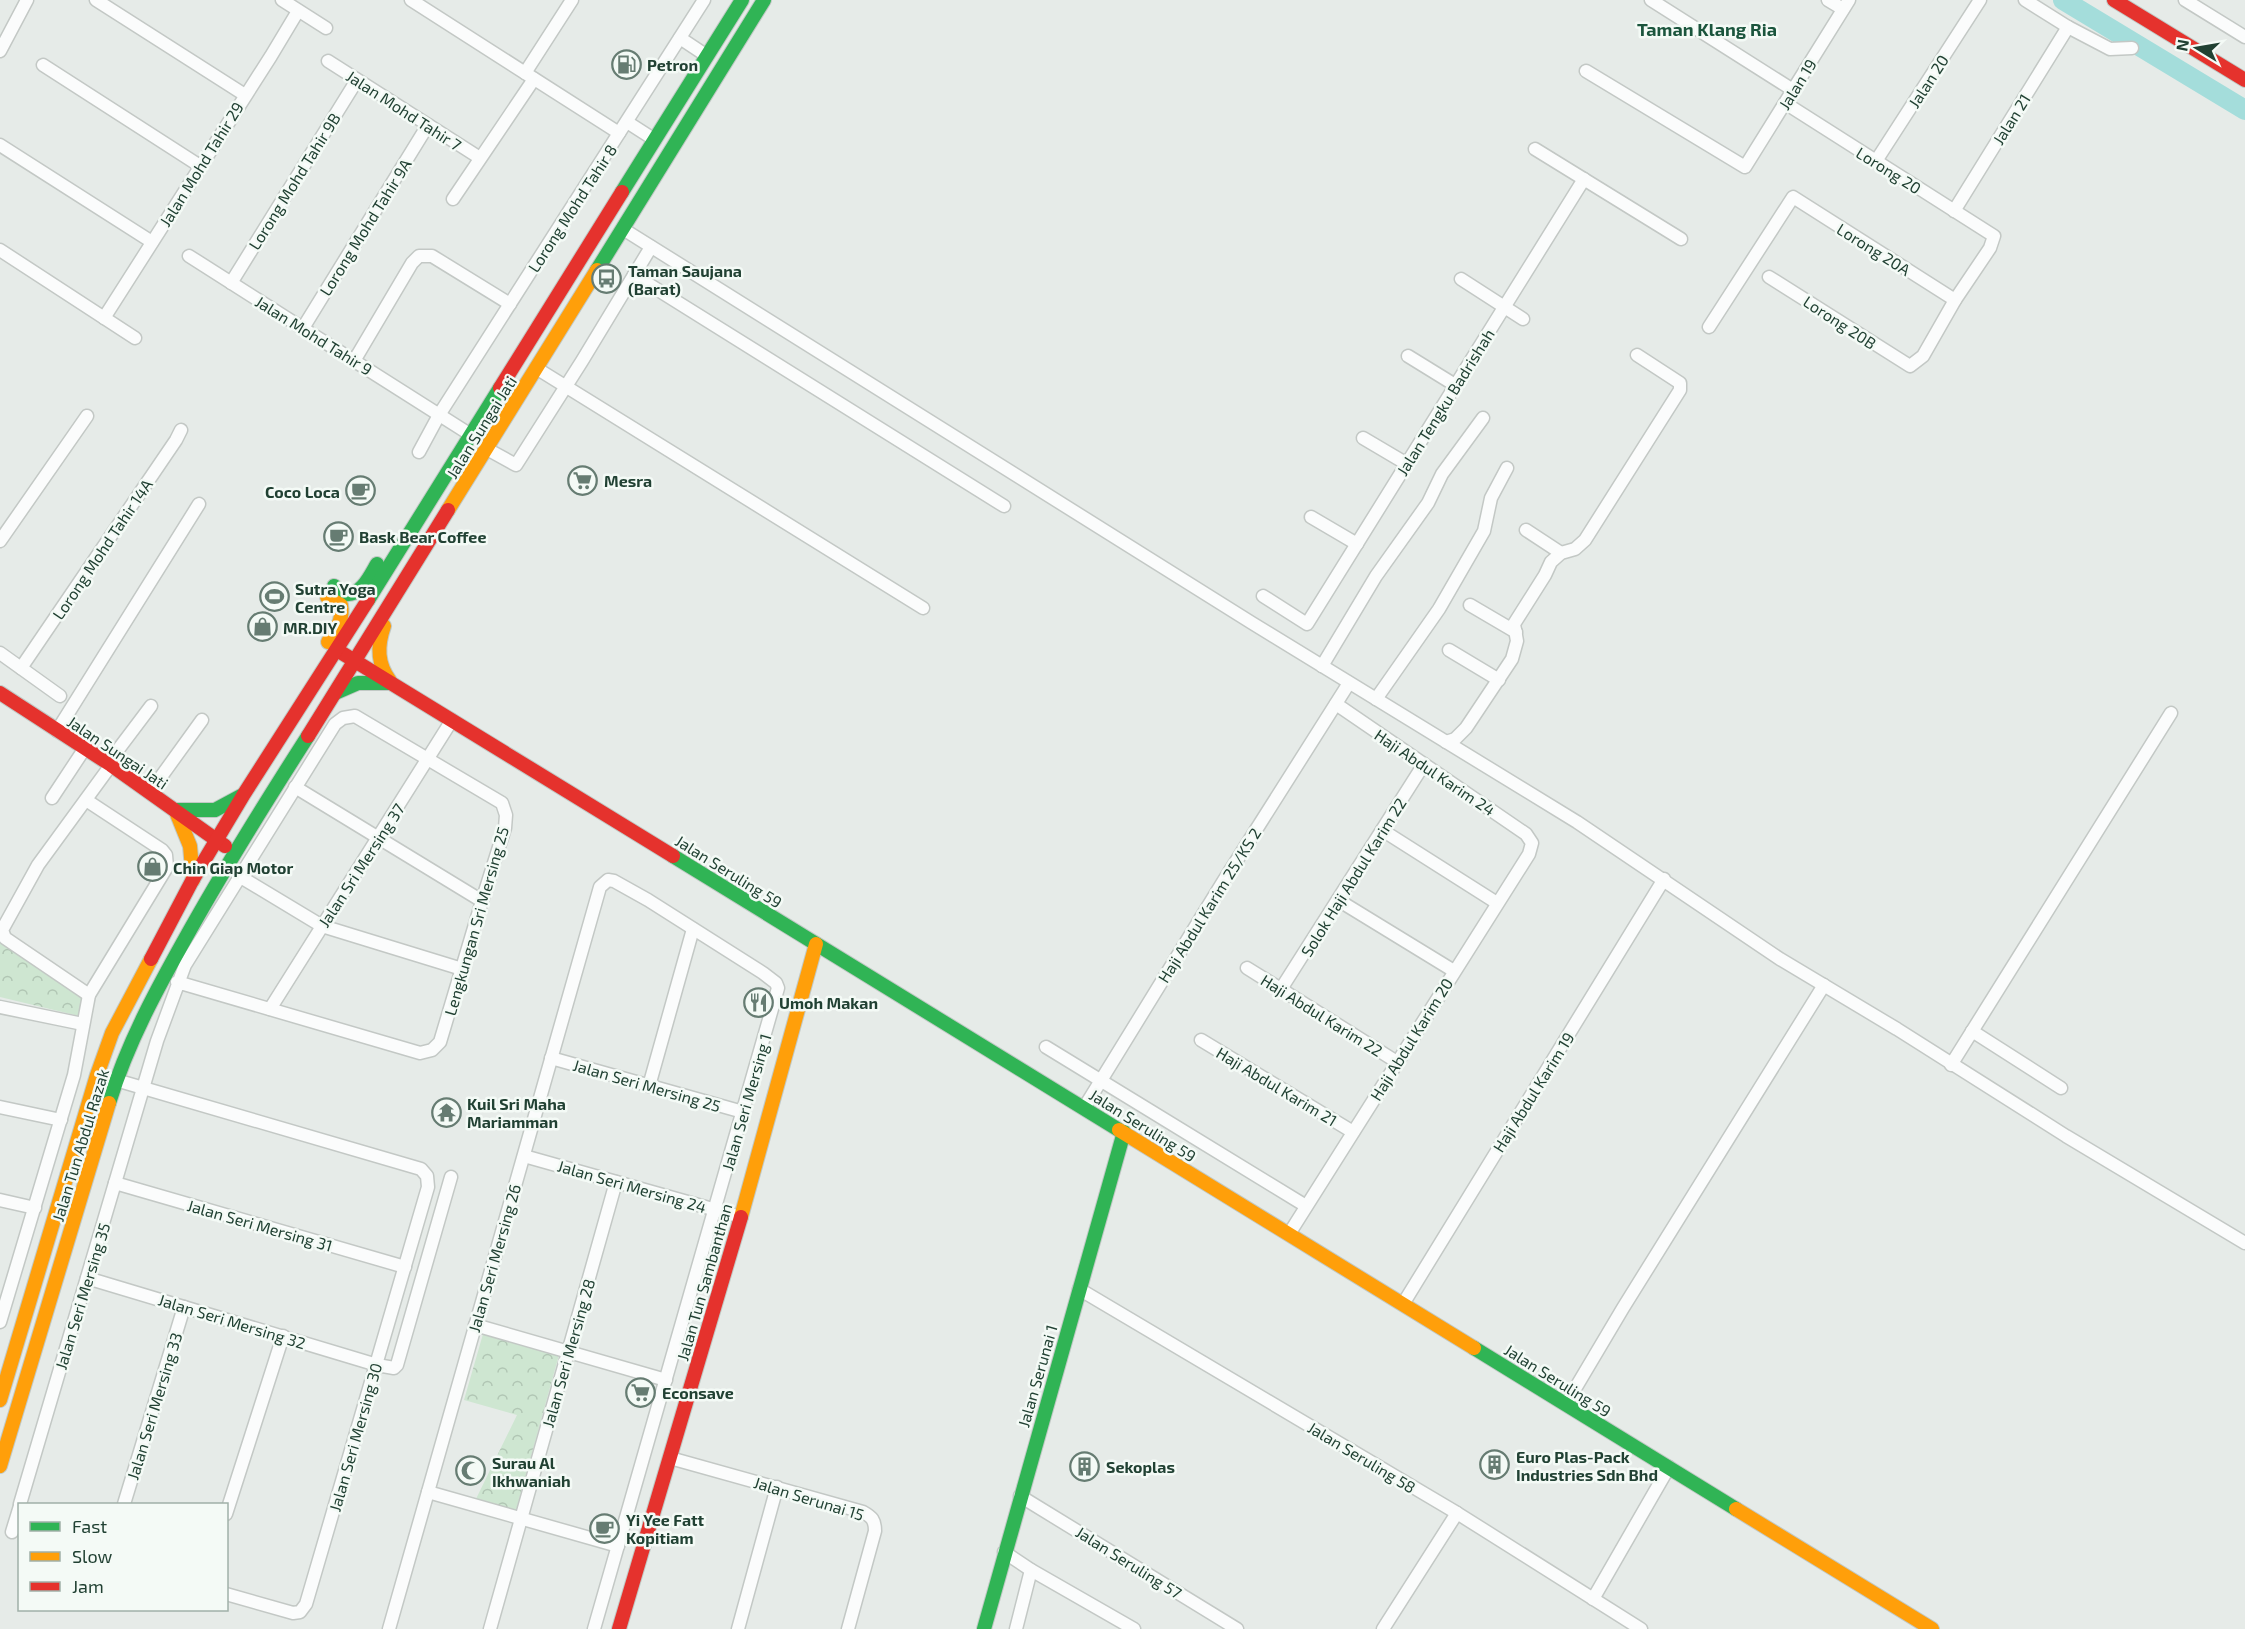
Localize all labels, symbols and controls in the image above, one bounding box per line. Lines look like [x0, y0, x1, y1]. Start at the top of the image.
district label: Taman Klang Ria [1637, 18, 1777, 40]
north arrow [2167, 18, 2227, 78]
text: N [2171, 38, 2192, 53]
fuel station icon: Petron [610, 48, 642, 80]
street label: Jalan 20 [1904, 51, 1952, 111]
place label: Petron [647, 55, 698, 74]
street label: Jalan 19 [1774, 55, 1820, 113]
street label: Jalan Mohd Tahir 7 [343, 66, 465, 154]
street label: Jalan 21 [1988, 90, 2034, 148]
street label: Jalan Mohd Tahir 29 [155, 98, 247, 230]
street label: Lorong Mohd Tahir 9B [244, 109, 344, 253]
street label: Lorong Mohd Tahir 8 [524, 141, 620, 275]
street label: Lorong 20 [1853, 143, 1925, 197]
street label: Lorong Mohd Tahir 9A [315, 155, 415, 299]
street label: Lorong 20A [1834, 219, 1914, 279]
place label: Taman Saujana (Barat) [628, 261, 742, 298]
bus stop icon: Taman Saujana (Barat) [591, 263, 623, 295]
street label: Jalan Mohd Tahir 9 [252, 291, 376, 379]
street label: Lorong 20B [1800, 291, 1880, 353]
street label: Jalan Tengku Badrishah [1392, 325, 1498, 479]
street label: Jalan Sungai Jati [442, 372, 520, 482]
supermarket icon: Mesra [567, 464, 599, 496]
place label: Mesra [604, 471, 652, 490]
street label: Lorong Mohd Tahir 14A [48, 475, 156, 623]
cafe icon: Coco Loca [345, 475, 377, 507]
place label: Coco Loca [265, 482, 340, 501]
cafe icon: Bask Bear Coffee [322, 520, 354, 552]
place label: Bask Bear Coffee [359, 527, 486, 546]
place label: Sutra Yoga Centre [295, 579, 376, 616]
sports icon: Sutra Yoga Centre [258, 581, 290, 613]
shop icon: MR.DIY [246, 611, 278, 643]
place label: MR.DIY [283, 618, 337, 637]
street label: Jalan Sungai Jati [64, 711, 172, 793]
street label: Haji Abdul Karim 24 [1371, 725, 1499, 820]
street label: Solok Haji Abdul Karim 22 [1296, 794, 1411, 960]
street label: Jalan Sri Mersing 37 [314, 800, 408, 930]
street label: Lengkungan Sri Mersing 25 [440, 824, 512, 1018]
street label: Haji Abdul Karim 25/KS 2 [1154, 824, 1265, 986]
street label: Jalan Seruling 59 [672, 831, 786, 911]
shop icon: Chin Giap Motor [136, 851, 168, 883]
place label: Chin Giap Motor [173, 858, 294, 877]
street label: Haji Abdul Karim 22 [1257, 970, 1386, 1061]
street label: Haji Abdul Karim 20 [1366, 974, 1457, 1104]
restaurant icon: Umoh Makan [742, 986, 774, 1018]
place label: Umoh Makan [779, 993, 878, 1012]
street label: Haji Abdul Karim 19 [1488, 1029, 1578, 1156]
street label: Jalan Seri Mersing 1 [717, 1031, 775, 1173]
street label: Haji Abdul Karim 21 [1213, 1042, 1341, 1130]
street label: Jalan Seri Mersing 25 [571, 1055, 723, 1115]
street label: Jalan Tun Abdul Razak [48, 1066, 112, 1224]
street label: Jalan Seruling 59 [1086, 1085, 1200, 1165]
place label: Kuil Sri Maha Mariamman [467, 1094, 566, 1131]
temple icon: Kuil Sri Maha Mariamman [430, 1096, 462, 1128]
street label: Jalan Seri Mersing 24 [555, 1156, 709, 1216]
street label: Jalan Seri Mersing 26 [464, 1182, 524, 1334]
street label: Jalan Seri Mersing 31 [185, 1195, 335, 1255]
street label: Jalan Tun Sambanthan [672, 1201, 736, 1363]
street label: Jalan Seri Mersing 35 [51, 1220, 113, 1372]
street label: Jalan Seri Mersing 28 [538, 1276, 598, 1430]
street label: Jalan Seri Mersing 32 [156, 1290, 308, 1352]
street label: Jalan Serunai 1 [1013, 1323, 1061, 1429]
street label: Jalan Seri Mersing 33 [123, 1330, 185, 1482]
street label: Jalan Seruling 59 [1501, 1340, 1615, 1420]
street label: Jalan Seri Mersing 30 [325, 1361, 385, 1513]
supermarket icon: Econsave [625, 1376, 657, 1408]
place label: Econsave [662, 1383, 734, 1402]
street label: Jalan Seruling 58 [1305, 1417, 1419, 1497]
place label: Euro Plas-Pack Industries Sdn Bhd [1516, 1447, 1658, 1484]
building icon: Euro Plas-Pack Industries Sdn Bhd [1479, 1449, 1511, 1481]
building icon: Sekoplas [1069, 1450, 1101, 1482]
place label: Surau Al Ikhwaniah [492, 1453, 571, 1490]
mosque icon: Surau Al Ikhwaniah [455, 1455, 487, 1487]
place label: Sekoplas [1106, 1457, 1175, 1476]
street label: Jalan Serunai 15 [752, 1472, 866, 1524]
legend [18, 1503, 228, 1611]
place label: Yi Yee Fatt Kopitiam [626, 1510, 705, 1547]
cafe icon: Yi Yee Fatt Kopitiam [589, 1512, 621, 1544]
text: Fast [72, 1515, 107, 1537]
street label: Jalan Seruling 57 [1073, 1522, 1185, 1602]
text: Slow [72, 1545, 113, 1567]
text: Jam [72, 1575, 104, 1597]

